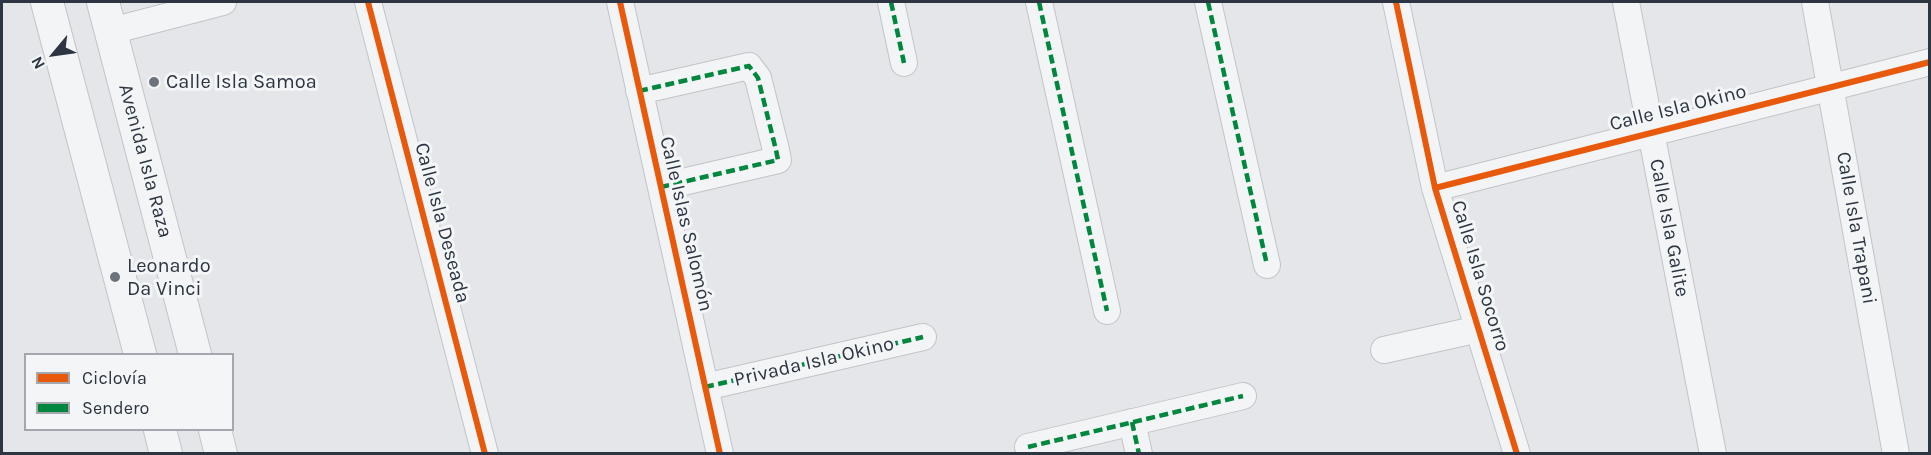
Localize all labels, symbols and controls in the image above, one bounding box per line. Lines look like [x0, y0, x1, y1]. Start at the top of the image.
north arrow [24, 24, 84, 84]
text: N [27, 53, 49, 73]
place label: Calle Isla Samoa [166, 70, 317, 94]
marker: Calle Isla Samoa [147, 75, 161, 89]
street label: Calle Isla Okino [1607, 79, 1749, 137]
street label: Avenida Isla Raza [113, 81, 177, 241]
street label: Calle Islas Salomón [654, 134, 718, 314]
street label: Calle Isla Deseada [409, 140, 475, 306]
street label: Calle Isla Trapani [1831, 150, 1881, 306]
street label: Calle Isla Galite [1644, 157, 1694, 299]
street label: Calle Isla Socorro [1446, 198, 1514, 354]
place label: Leonardo Da Vinci [127, 254, 211, 301]
marker: Leonardo Da Vinci [108, 270, 122, 284]
street label: Privada Isla Okino [732, 332, 896, 392]
legend [24, 353, 234, 431]
text: Ciclovía [82, 367, 147, 389]
text: Sendero [82, 397, 149, 419]

